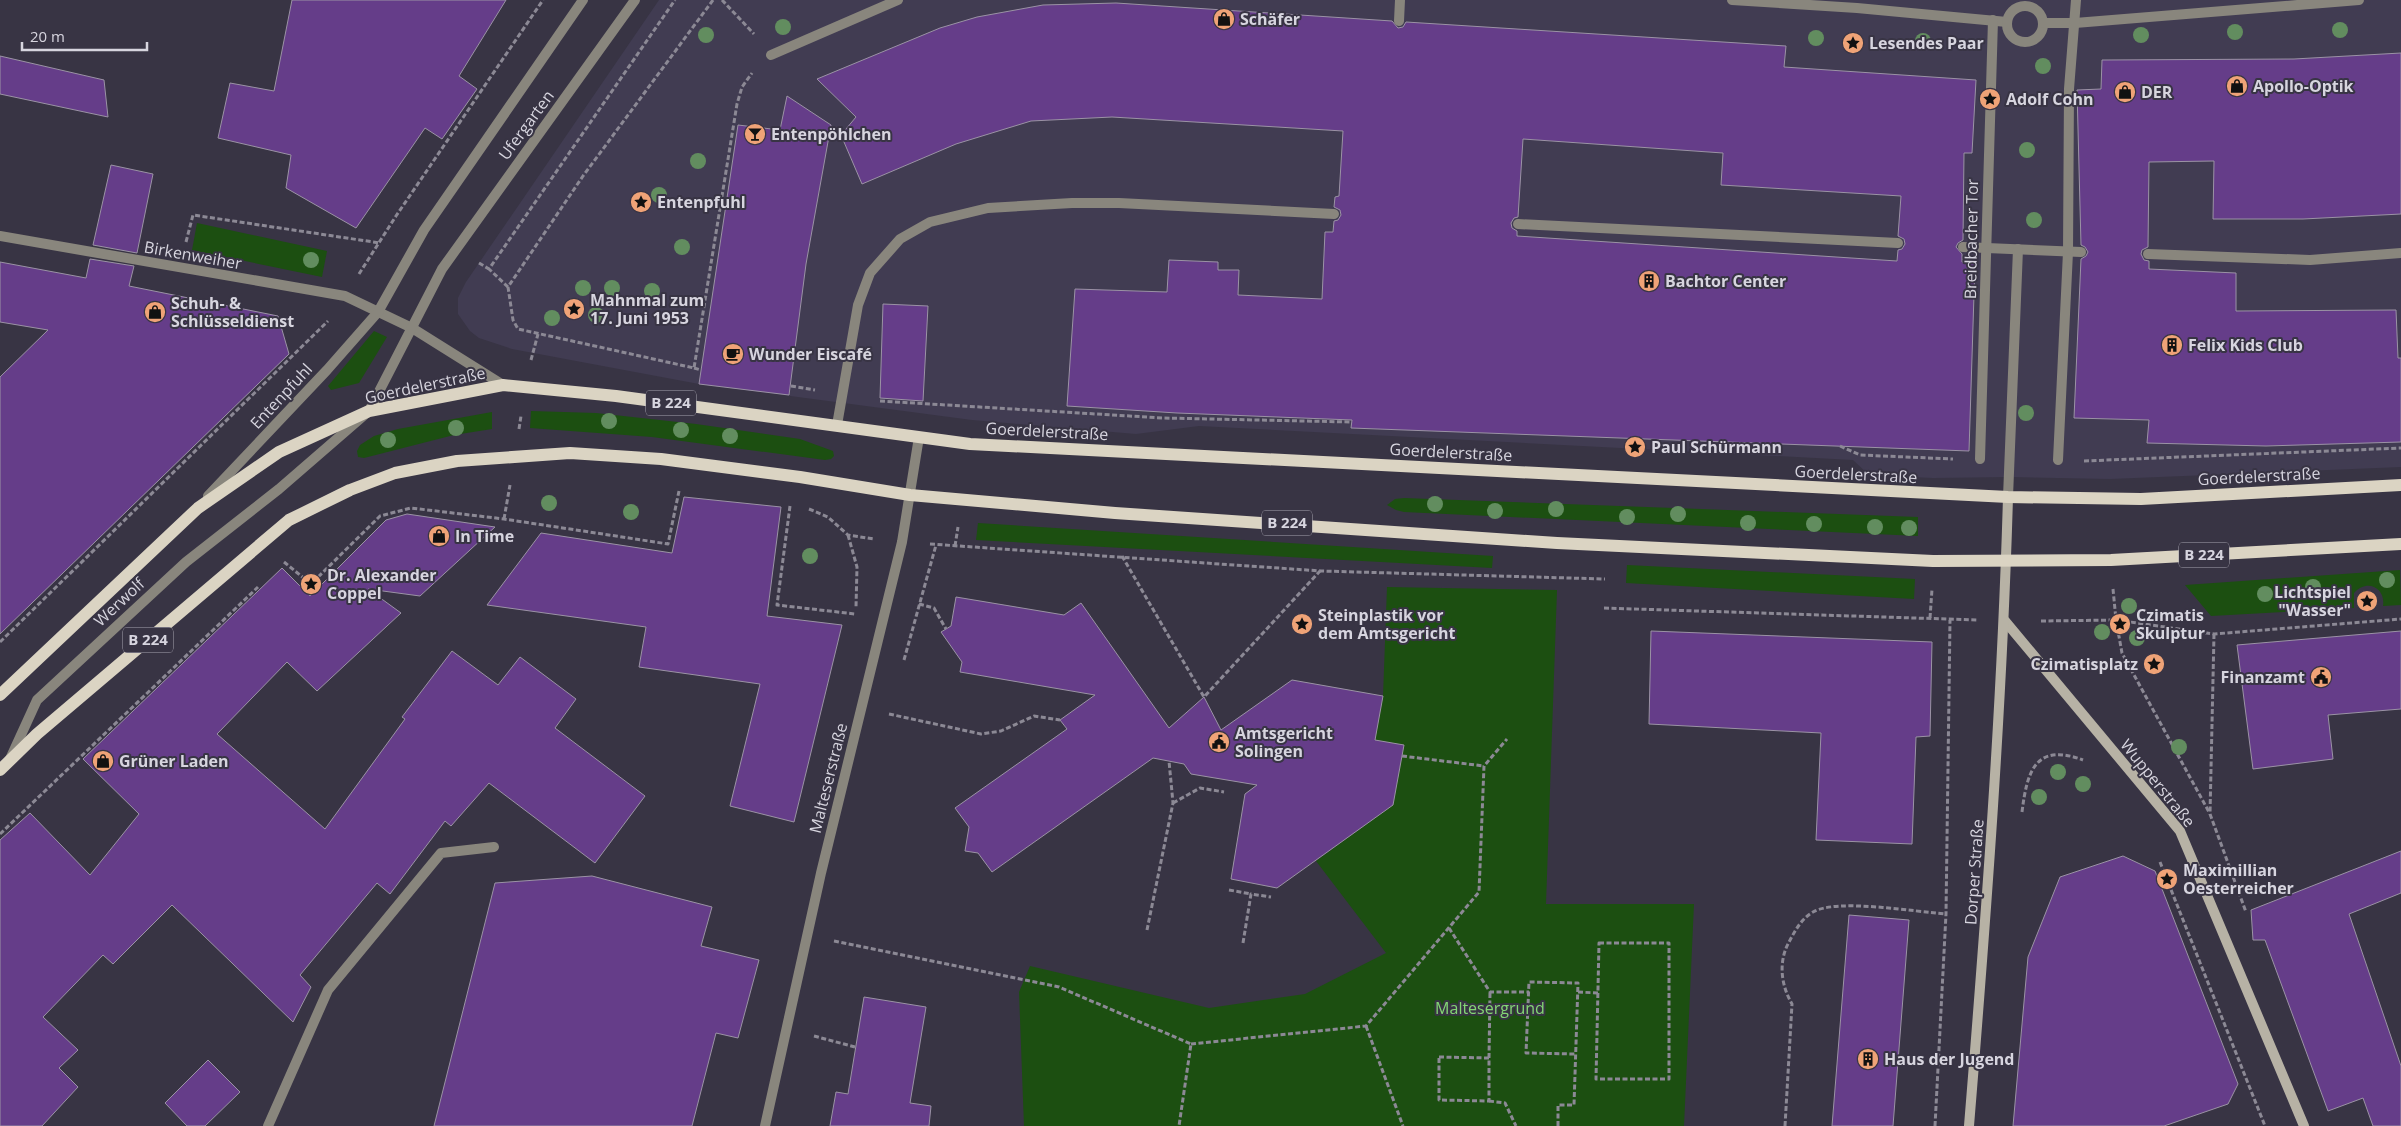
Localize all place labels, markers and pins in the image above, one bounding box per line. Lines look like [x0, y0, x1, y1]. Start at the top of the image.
shop icon: Schäfer [1212, 7, 1236, 31]
place label: Schäfer [1240, 8, 1300, 30]
place icon: Lesendes Paar [1841, 31, 1865, 55]
place label: Lesendes Paar [1869, 32, 1984, 54]
shop icon: Apollo-Optik [2225, 74, 2249, 98]
place label: Apollo-Optik [2253, 75, 2354, 97]
shop icon: DER [2113, 80, 2137, 104]
place label: DER [2141, 81, 2173, 103]
place icon: Adolf Cohn [1978, 87, 2002, 111]
place label: Adolf Cohn [2006, 88, 2093, 110]
bar icon: Entenpöhlchen [743, 122, 767, 146]
place label: Entenpöhlchen [771, 123, 892, 145]
place icon: Entenpfuhl [629, 190, 653, 214]
place label: Entenpfuhl [657, 191, 746, 213]
building icon: Bachtor Center [1637, 269, 1661, 293]
place label: Bachtor Center [1665, 270, 1786, 292]
place label: Mahnmal zum 17. Juni 1953 [590, 289, 704, 329]
place label: Schuh- & Schlüsseldienst [171, 292, 294, 332]
place icon: Mahnmal zum 17. Juni 1953 [562, 297, 586, 321]
shop icon: Schuh- & Schlüsseldienst [143, 300, 167, 324]
building icon: Felix Kids Club [2160, 333, 2184, 357]
place label: Felix Kids Club [2188, 334, 2303, 356]
cafe icon: Wunder Eiscafé [721, 342, 745, 366]
place label: Wunder Eiscafé [749, 343, 872, 365]
place icon: Paul Schürmann [1623, 435, 1647, 459]
place label: Paul Schürmann [1651, 436, 1782, 458]
shop icon: In Time [427, 524, 451, 548]
place label: In Time [455, 525, 514, 547]
place label: Dr. Alexander Coppel [327, 564, 436, 604]
place icon: Dr. Alexander Coppel [299, 572, 323, 596]
place label: Lichtspiel "Wasser" [2274, 581, 2351, 621]
place icon: Lichtspiel "Wasser" [2355, 589, 2379, 613]
place label: Steinplastik vor dem Amtsgericht [1318, 604, 1455, 644]
place label: Czimatis Skulptur [2136, 604, 2205, 644]
place icon: Steinplastik vor dem Amtsgericht [1290, 612, 1314, 636]
place icon: Czimatis Skulptur [2108, 612, 2132, 636]
place icon: Czimatisplatz [2142, 652, 2166, 676]
place label: Czimatisplatz [2031, 653, 2138, 675]
public building icon: Finanzamt [2309, 665, 2333, 689]
place label: Finanzamt [2221, 666, 2305, 688]
place label: Amtsgericht Solingen [1235, 722, 1333, 762]
public building icon: Amtsgericht Solingen [1207, 730, 1231, 754]
shop icon: Grüner Laden [91, 749, 115, 773]
place label: Grüner Laden [119, 750, 229, 772]
place label: Maximillian Oesterreicher [2183, 859, 2294, 899]
place icon: Maximillian Oesterreicher [2155, 867, 2179, 891]
building icon: Haus der Jugend [1856, 1047, 1880, 1071]
place label: Haus der Jugend [1884, 1048, 2014, 1070]

